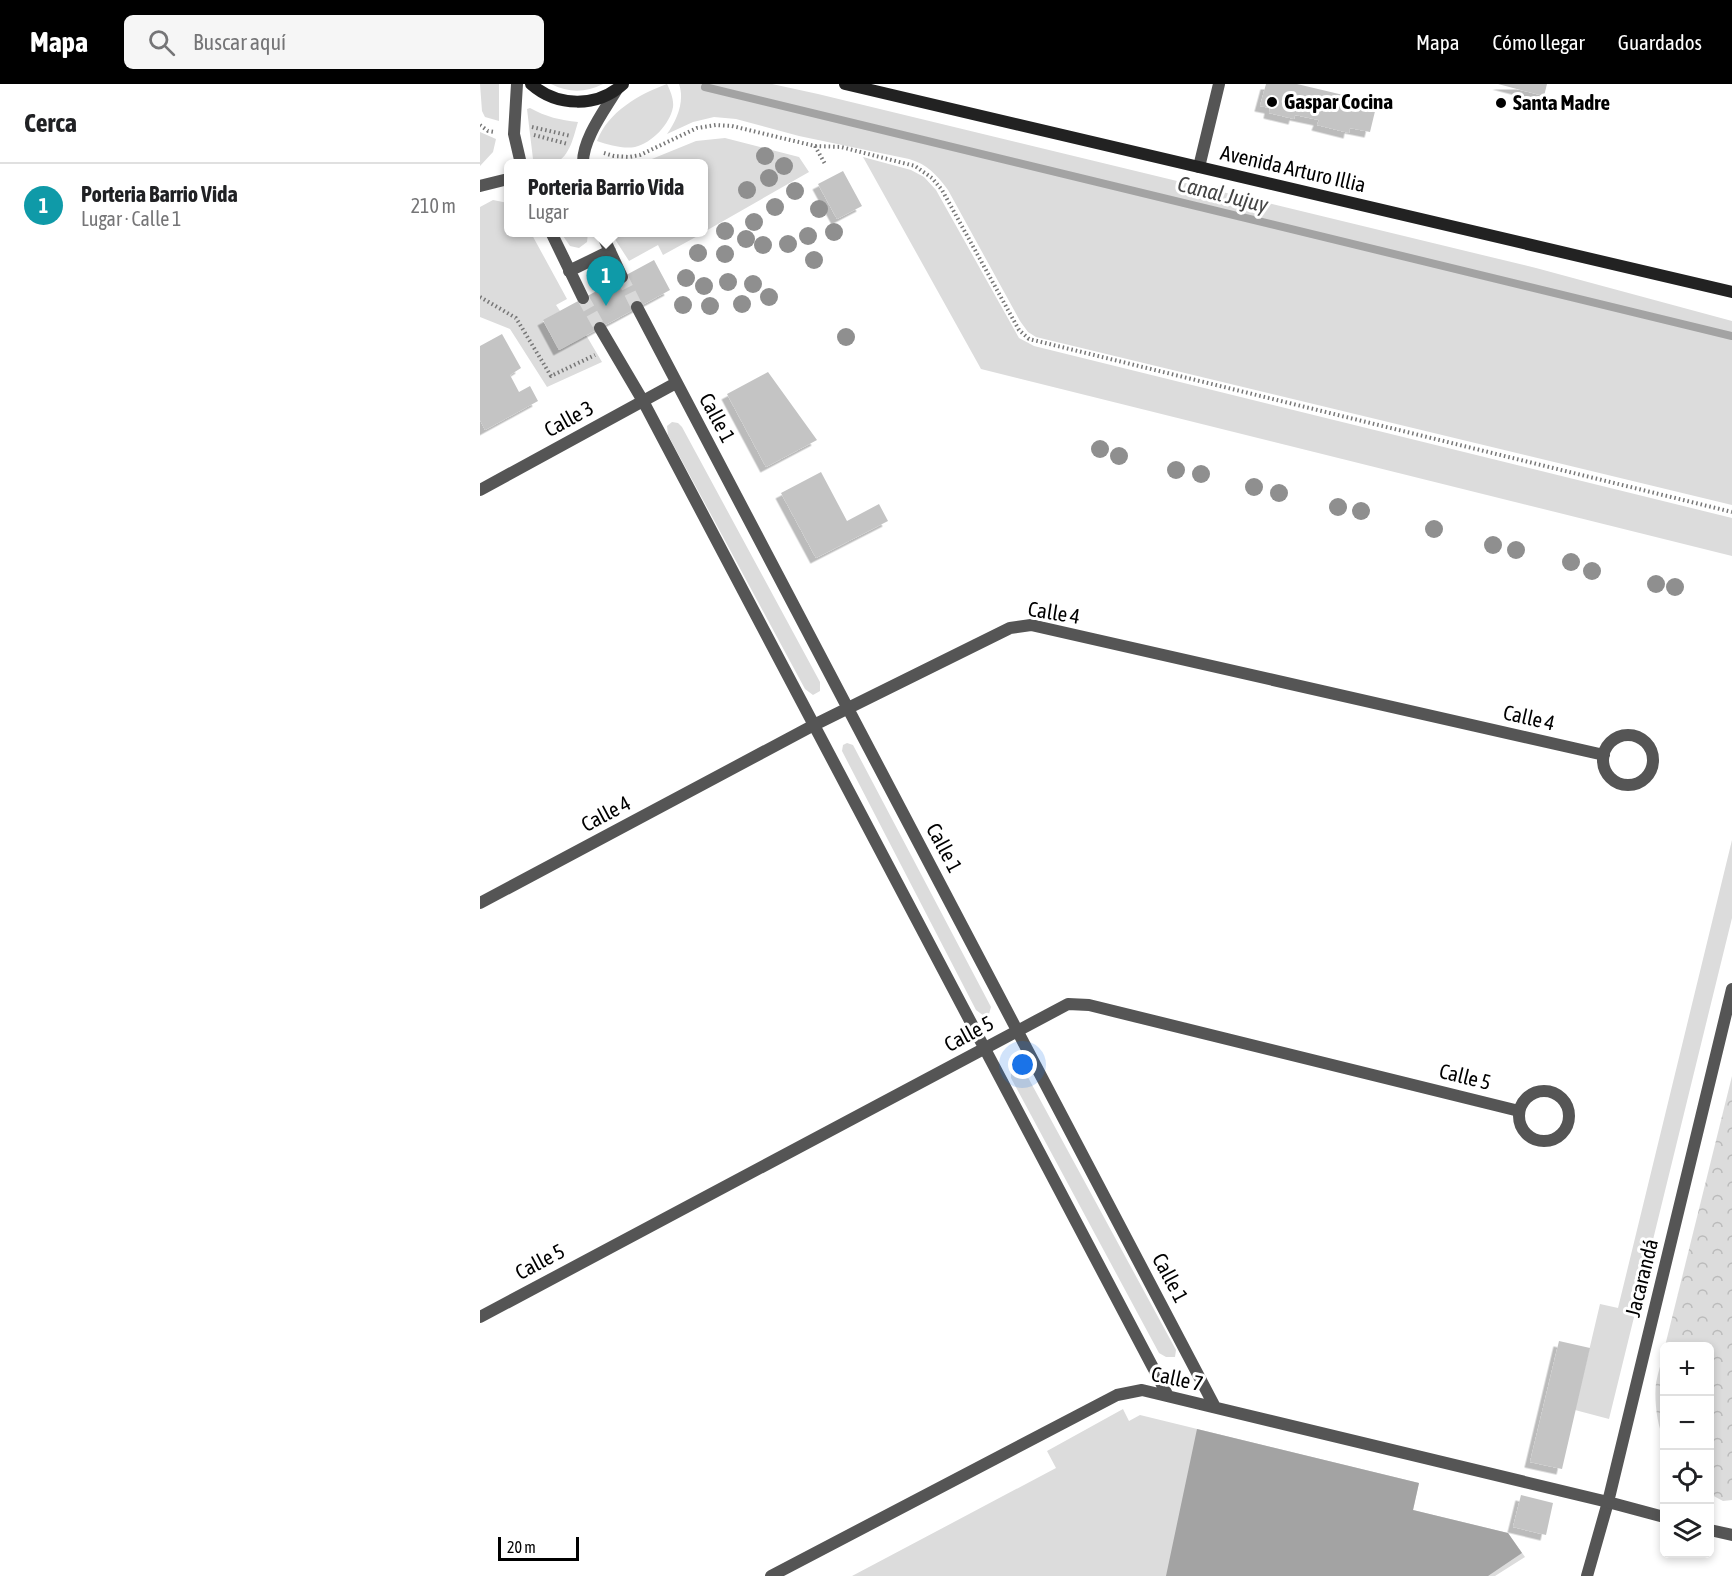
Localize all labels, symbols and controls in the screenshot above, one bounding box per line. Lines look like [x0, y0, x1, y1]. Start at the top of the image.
search box [124, 15, 544, 69]
text: Mapa [30, 26, 88, 58]
icon: search [145, 26, 178, 59]
text: Buscar aquí [193, 29, 286, 55]
text: Mapa [1416, 30, 1460, 54]
text: Cómo llegar [1493, 30, 1585, 54]
text: Guardados [1618, 30, 1702, 54]
place label: Gaspar Cocina [1284, 89, 1393, 113]
place label: Santa Madre [1513, 90, 1610, 114]
marker: Gaspar Cocina [1265, 95, 1279, 109]
marker: Santa Madre [1494, 96, 1508, 110]
text: Cerca [24, 108, 77, 138]
street label: Avenida Arturo Illia [1218, 140, 1368, 196]
popup [504, 159, 708, 237]
water label: Canal Jujuy [1175, 170, 1272, 218]
text: Porteria Barrio Vida [528, 174, 684, 200]
text: Porteria Barrio Vida [81, 181, 238, 207]
text: 1 [39, 194, 48, 217]
text: 210 m [411, 194, 456, 217]
text: Lugar [528, 200, 569, 223]
text: Lugar · Calle 1 [81, 207, 181, 230]
pin: 1 [586, 256, 626, 306]
street label: Calle 1 [695, 389, 741, 446]
street label: Calle 3 [540, 395, 597, 441]
street label: Calle 4 [1026, 596, 1082, 628]
street label: Calle 4 [1501, 699, 1558, 735]
street label: Calle 4 [577, 790, 634, 836]
street label: Calle 1 [922, 819, 968, 876]
street label: Calle 5 [940, 1010, 997, 1056]
your location [1008, 1050, 1037, 1079]
street label: Calle 5 [1437, 1058, 1494, 1094]
street label: Jacarandá [1620, 1236, 1662, 1319]
street label: Calle 5 [511, 1238, 568, 1284]
street label: Calle 1 [1148, 1249, 1194, 1306]
map controls [1660, 1342, 1714, 1558]
button: + [1660, 1342, 1714, 1396]
street label: Calle 7 [1149, 1361, 1205, 1395]
button: − [1660, 1396, 1714, 1450]
button: locate [1660, 1450, 1714, 1504]
button: layers [1660, 1504, 1714, 1558]
scale bar [498, 1534, 579, 1562]
text: 20 m [507, 1538, 536, 1556]

